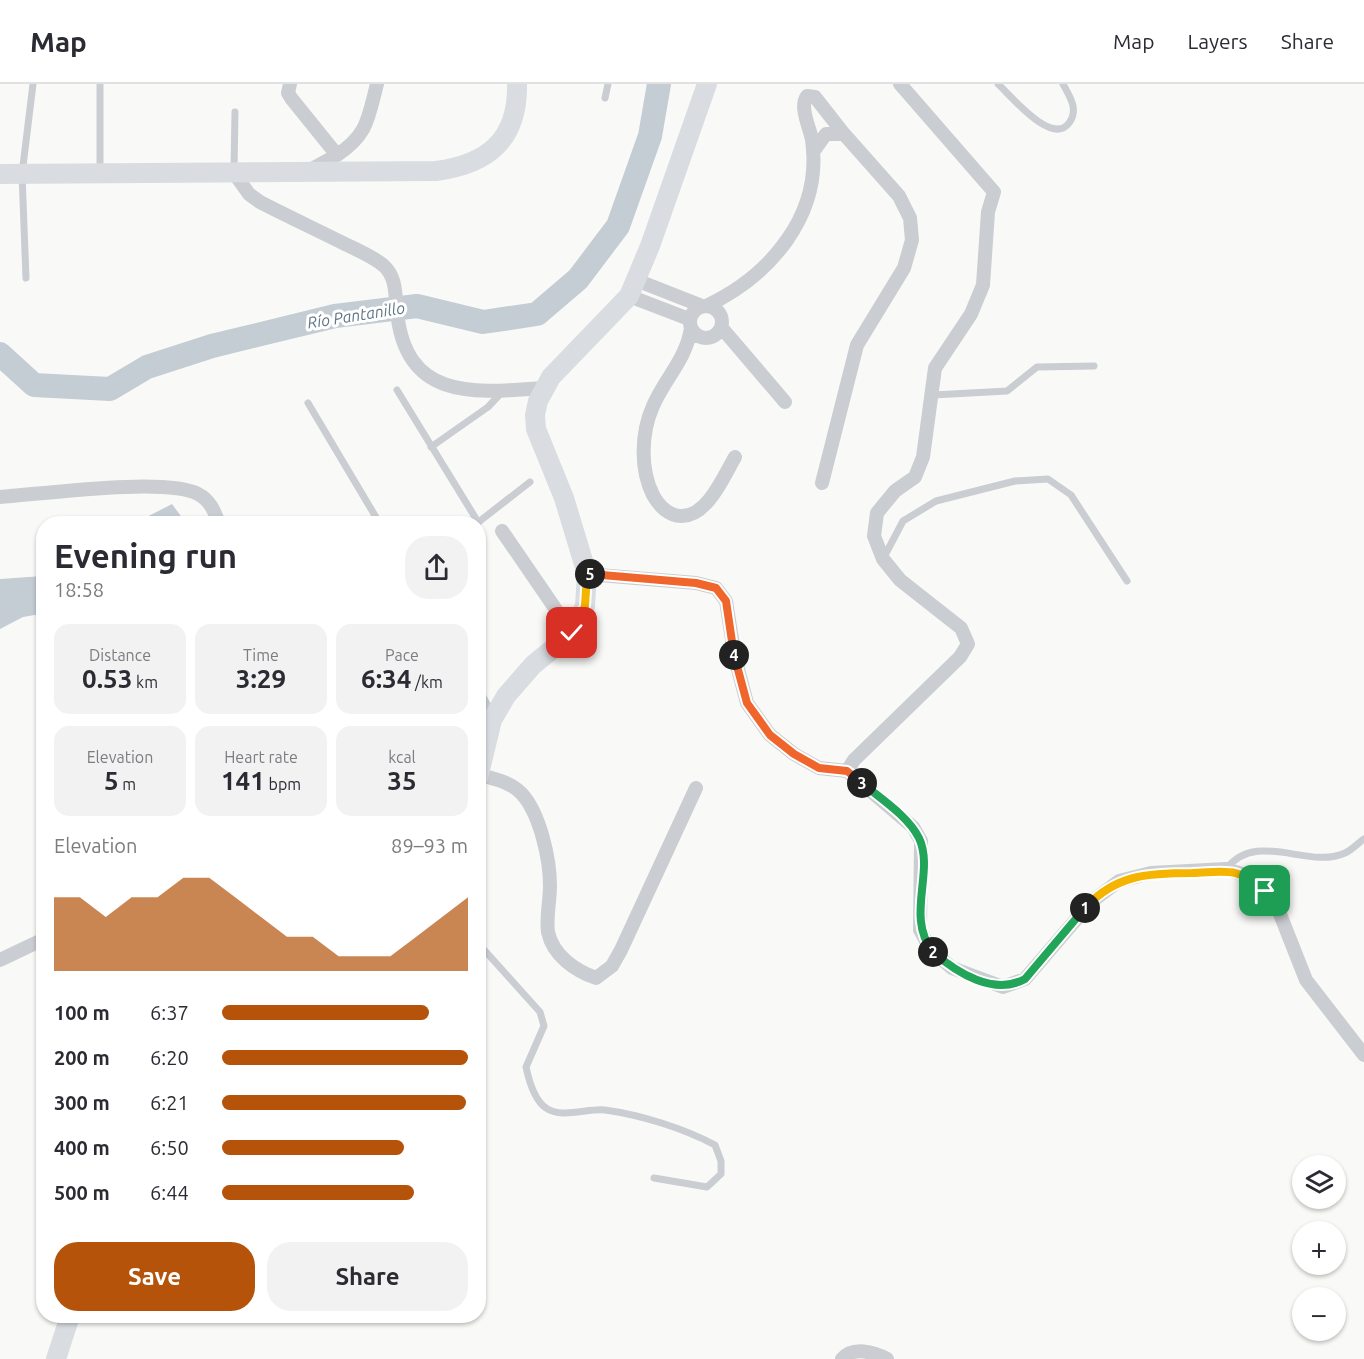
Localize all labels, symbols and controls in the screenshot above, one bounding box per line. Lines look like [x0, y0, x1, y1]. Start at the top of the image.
text: Map [30, 26, 87, 57]
text: Map [1113, 29, 1154, 53]
text: Layers [1187, 29, 1248, 53]
text: Share [1281, 29, 1334, 53]
water label: Río Pantanillo [306, 298, 406, 332]
button: share [405, 536, 468, 599]
text: Evening run [54, 537, 237, 574]
pin: 5 [575, 559, 605, 589]
text: 5 [585, 565, 595, 583]
text: 18:58 [54, 578, 104, 601]
pin [546, 607, 597, 658]
icon: check [555, 616, 588, 649]
pin: 4 [719, 640, 749, 670]
text: Distance [89, 646, 151, 664]
text: Time [243, 646, 279, 664]
text: Pace [385, 646, 419, 664]
text: 4 [729, 646, 739, 664]
text: 0.53 [82, 664, 132, 693]
text: 3:29 [236, 664, 286, 693]
text: 6:34 [361, 664, 411, 693]
text: km [132, 673, 158, 691]
text: /km [411, 673, 443, 691]
text: Elevation [87, 748, 153, 766]
text: Heart rate [224, 748, 298, 766]
text: kcal [388, 748, 416, 766]
text: 5 [104, 766, 119, 795]
text: 141 [221, 766, 265, 795]
text: 35 [387, 766, 417, 795]
pin: 3 [847, 768, 877, 798]
text: 3 [857, 774, 867, 792]
text: m [119, 775, 136, 793]
text: bpm [265, 775, 301, 793]
text: Elevation [54, 834, 137, 857]
text: 89–93 m [391, 834, 468, 857]
pin [1239, 865, 1290, 916]
icon: arrive [1248, 874, 1281, 907]
pin: 1 [1070, 893, 1100, 923]
text: 1 [1080, 899, 1090, 917]
pin: 2 [918, 937, 948, 967]
text: 2 [928, 943, 938, 961]
text: 100 m [54, 1001, 110, 1024]
text: 6:37 [150, 1001, 189, 1024]
text: 200 m [54, 1046, 110, 1069]
text: 6:20 [150, 1046, 189, 1069]
text: 300 m [54, 1091, 110, 1114]
text: 6:21 [150, 1091, 189, 1114]
text: 400 m [54, 1136, 110, 1159]
text: 6:50 [150, 1136, 189, 1159]
map controls [1292, 1155, 1346, 1341]
button: layers [1292, 1155, 1346, 1209]
text: 500 m [54, 1181, 110, 1204]
text: 6:44 [150, 1181, 189, 1204]
button: + [1292, 1221, 1346, 1275]
button: Save [54, 1242, 255, 1311]
button: Share [267, 1242, 468, 1311]
button: − [1292, 1287, 1346, 1341]

